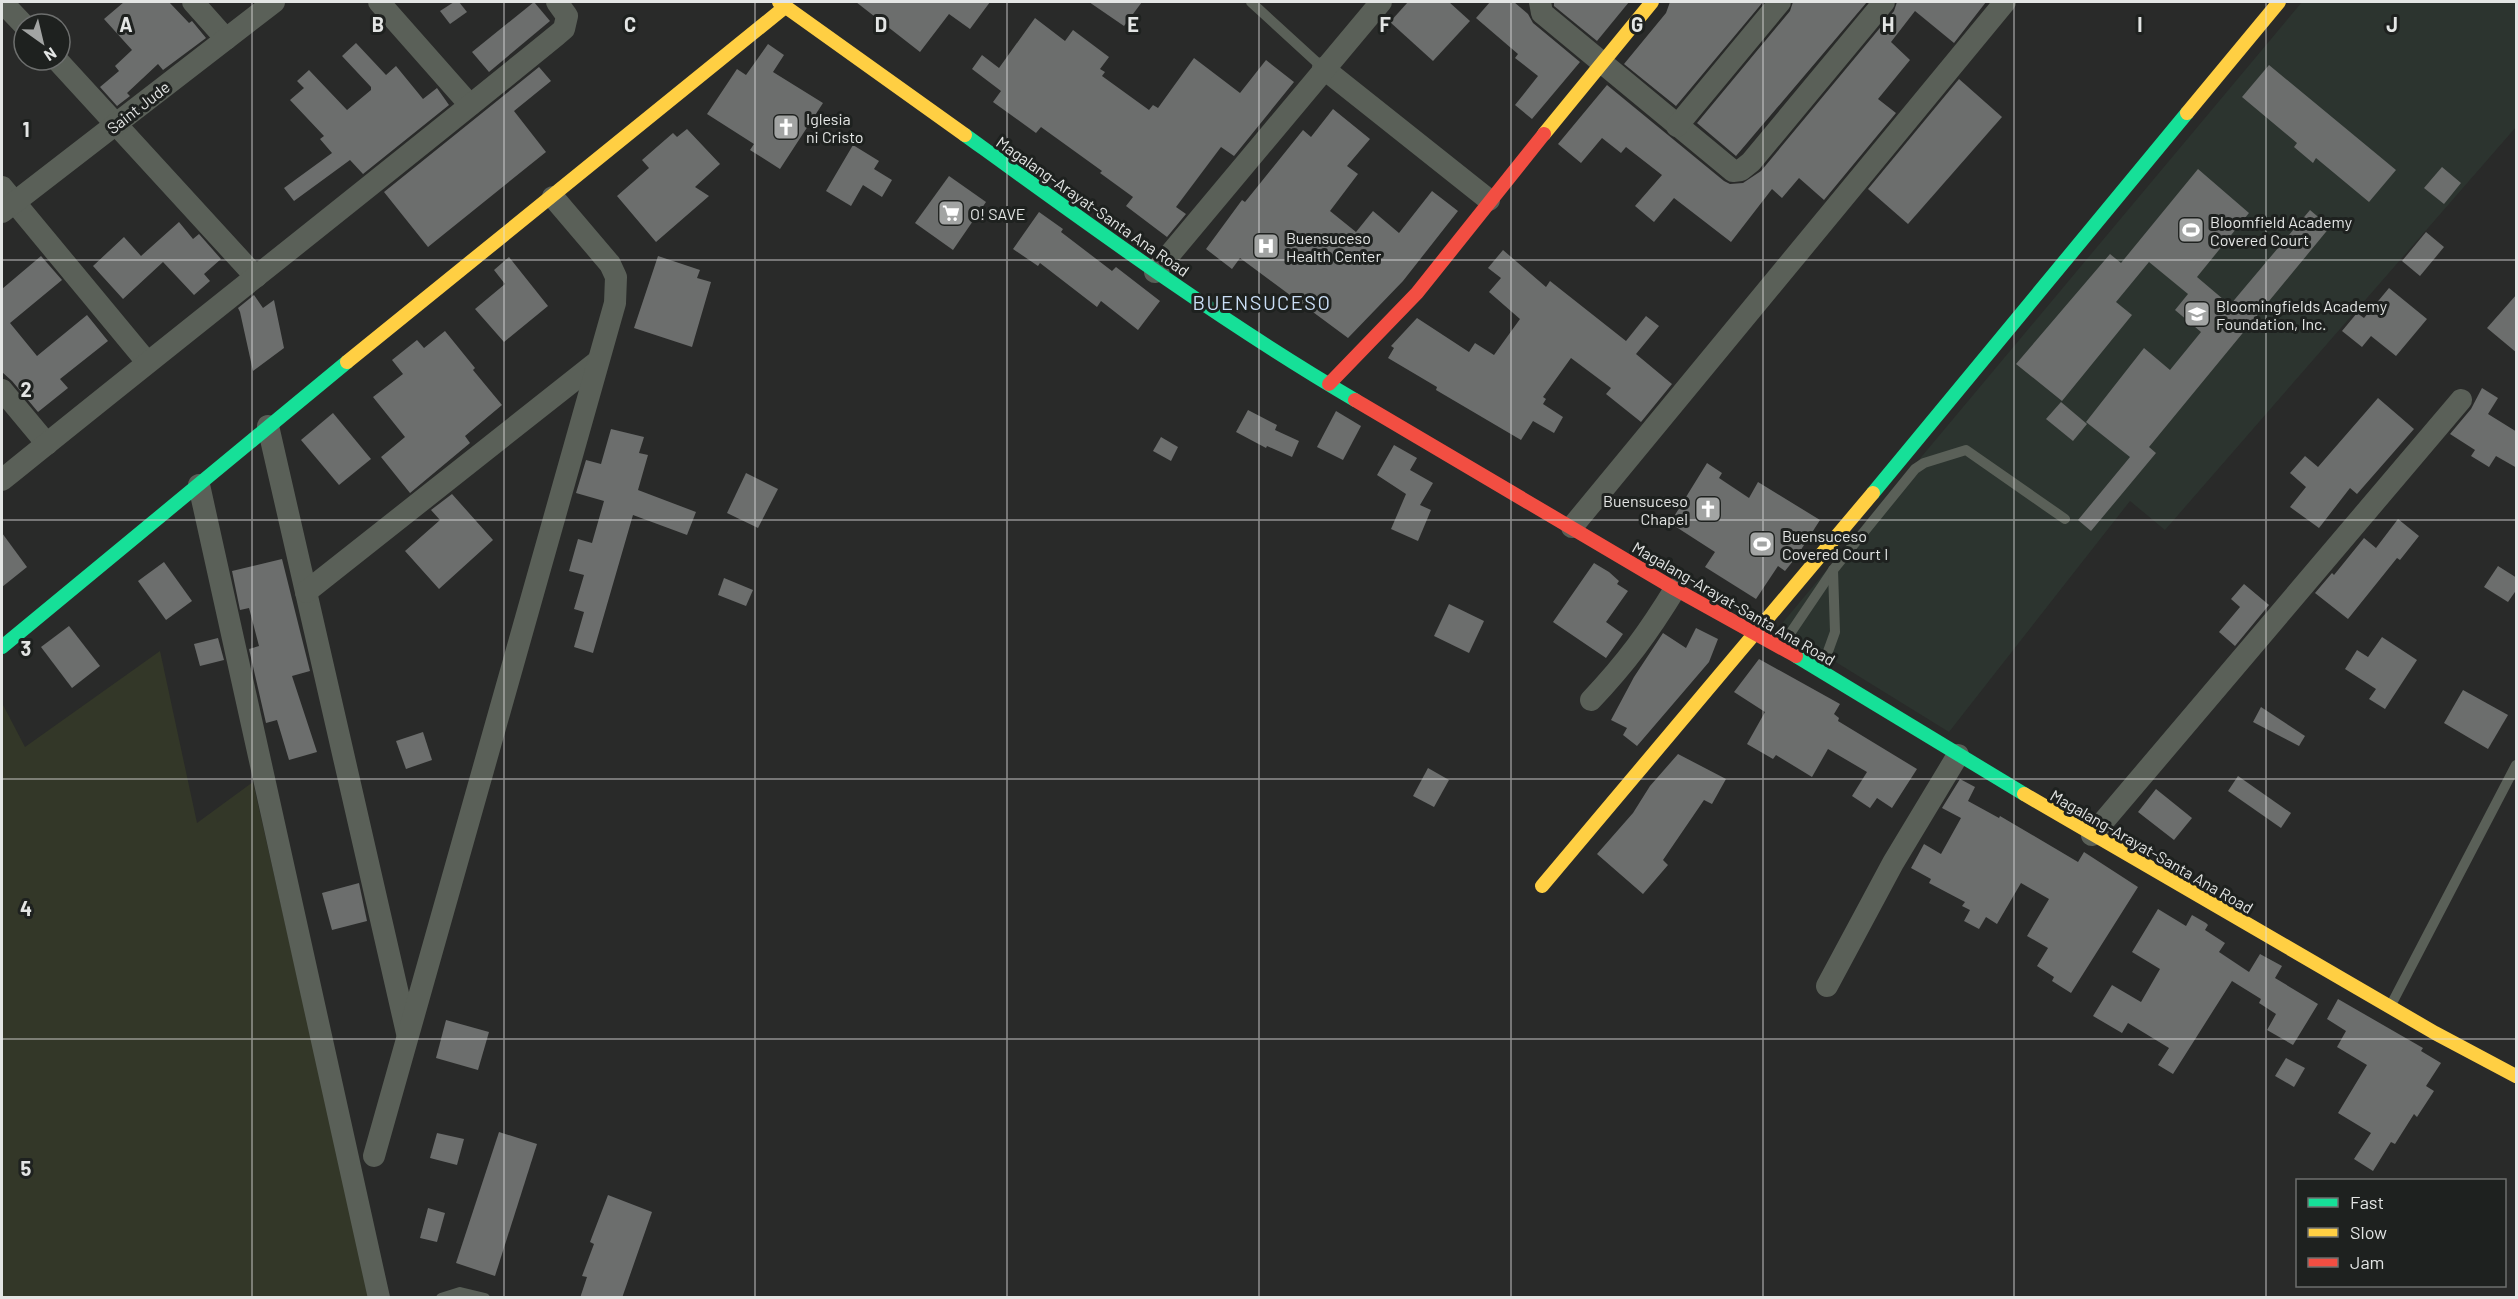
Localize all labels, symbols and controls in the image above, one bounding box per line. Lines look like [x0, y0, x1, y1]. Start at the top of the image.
north arrow [12, 12, 72, 72]
text: A [119, 12, 133, 36]
text: B [372, 12, 384, 36]
text: C [624, 12, 636, 36]
text: D [875, 12, 887, 36]
text: E [1127, 12, 1139, 36]
text: F [1379, 12, 1391, 36]
text: G [1631, 12, 1643, 36]
text: H [1882, 12, 1894, 36]
text: I [2137, 12, 2143, 36]
text: J [2386, 12, 2398, 36]
text: N [41, 44, 60, 66]
street label: Saint Jude [103, 77, 173, 137]
place label: Iglesia ni Cristo [806, 109, 864, 146]
church icon: Iglesia ni Cristo [771, 112, 801, 142]
text: 1 [22, 117, 30, 141]
street label: Magalang-Arayat-Santa Ana Road [993, 132, 1193, 280]
supermarket icon: O! SAVE [936, 198, 966, 228]
place label: O! SAVE [970, 204, 1025, 223]
place label: Bloomfield Academy Covered Court [2210, 212, 2353, 249]
sports icon: Bloomfield Academy Covered Court [2176, 215, 2206, 245]
place label: Buensuceso Health Center [1286, 228, 1381, 265]
hospital icon: Buensuceso Health Center [1251, 231, 1281, 261]
district label: BUENSUCESO [1193, 290, 1331, 314]
place label: Bloomingfields Academy Foundation, Inc. [2216, 296, 2388, 333]
school or university icon: Bloomingfields Academy Foundation, Inc. [2182, 299, 2212, 329]
text: 2 [20, 377, 32, 401]
place label: Buensuceso Chapel [1603, 491, 1688, 528]
church icon: Buensuceso Chapel [1693, 494, 1723, 524]
place label: Buensuceso Covered Court I [1782, 526, 1888, 563]
sports icon: Buensuceso Covered Court I [1747, 529, 1777, 559]
street label: Magalang-Arayat-Santa Ana Road [1629, 537, 1839, 669]
text: 3 [21, 636, 31, 660]
street label: Magalang-Arayat-Santa Ana Road [2047, 785, 2257, 917]
text: 4 [20, 896, 32, 920]
text: 5 [21, 1156, 32, 1180]
legend [2296, 1179, 2506, 1287]
text: Fast [2350, 1191, 2384, 1213]
text: Slow [2350, 1221, 2387, 1243]
text: Jam [2350, 1251, 2384, 1273]

